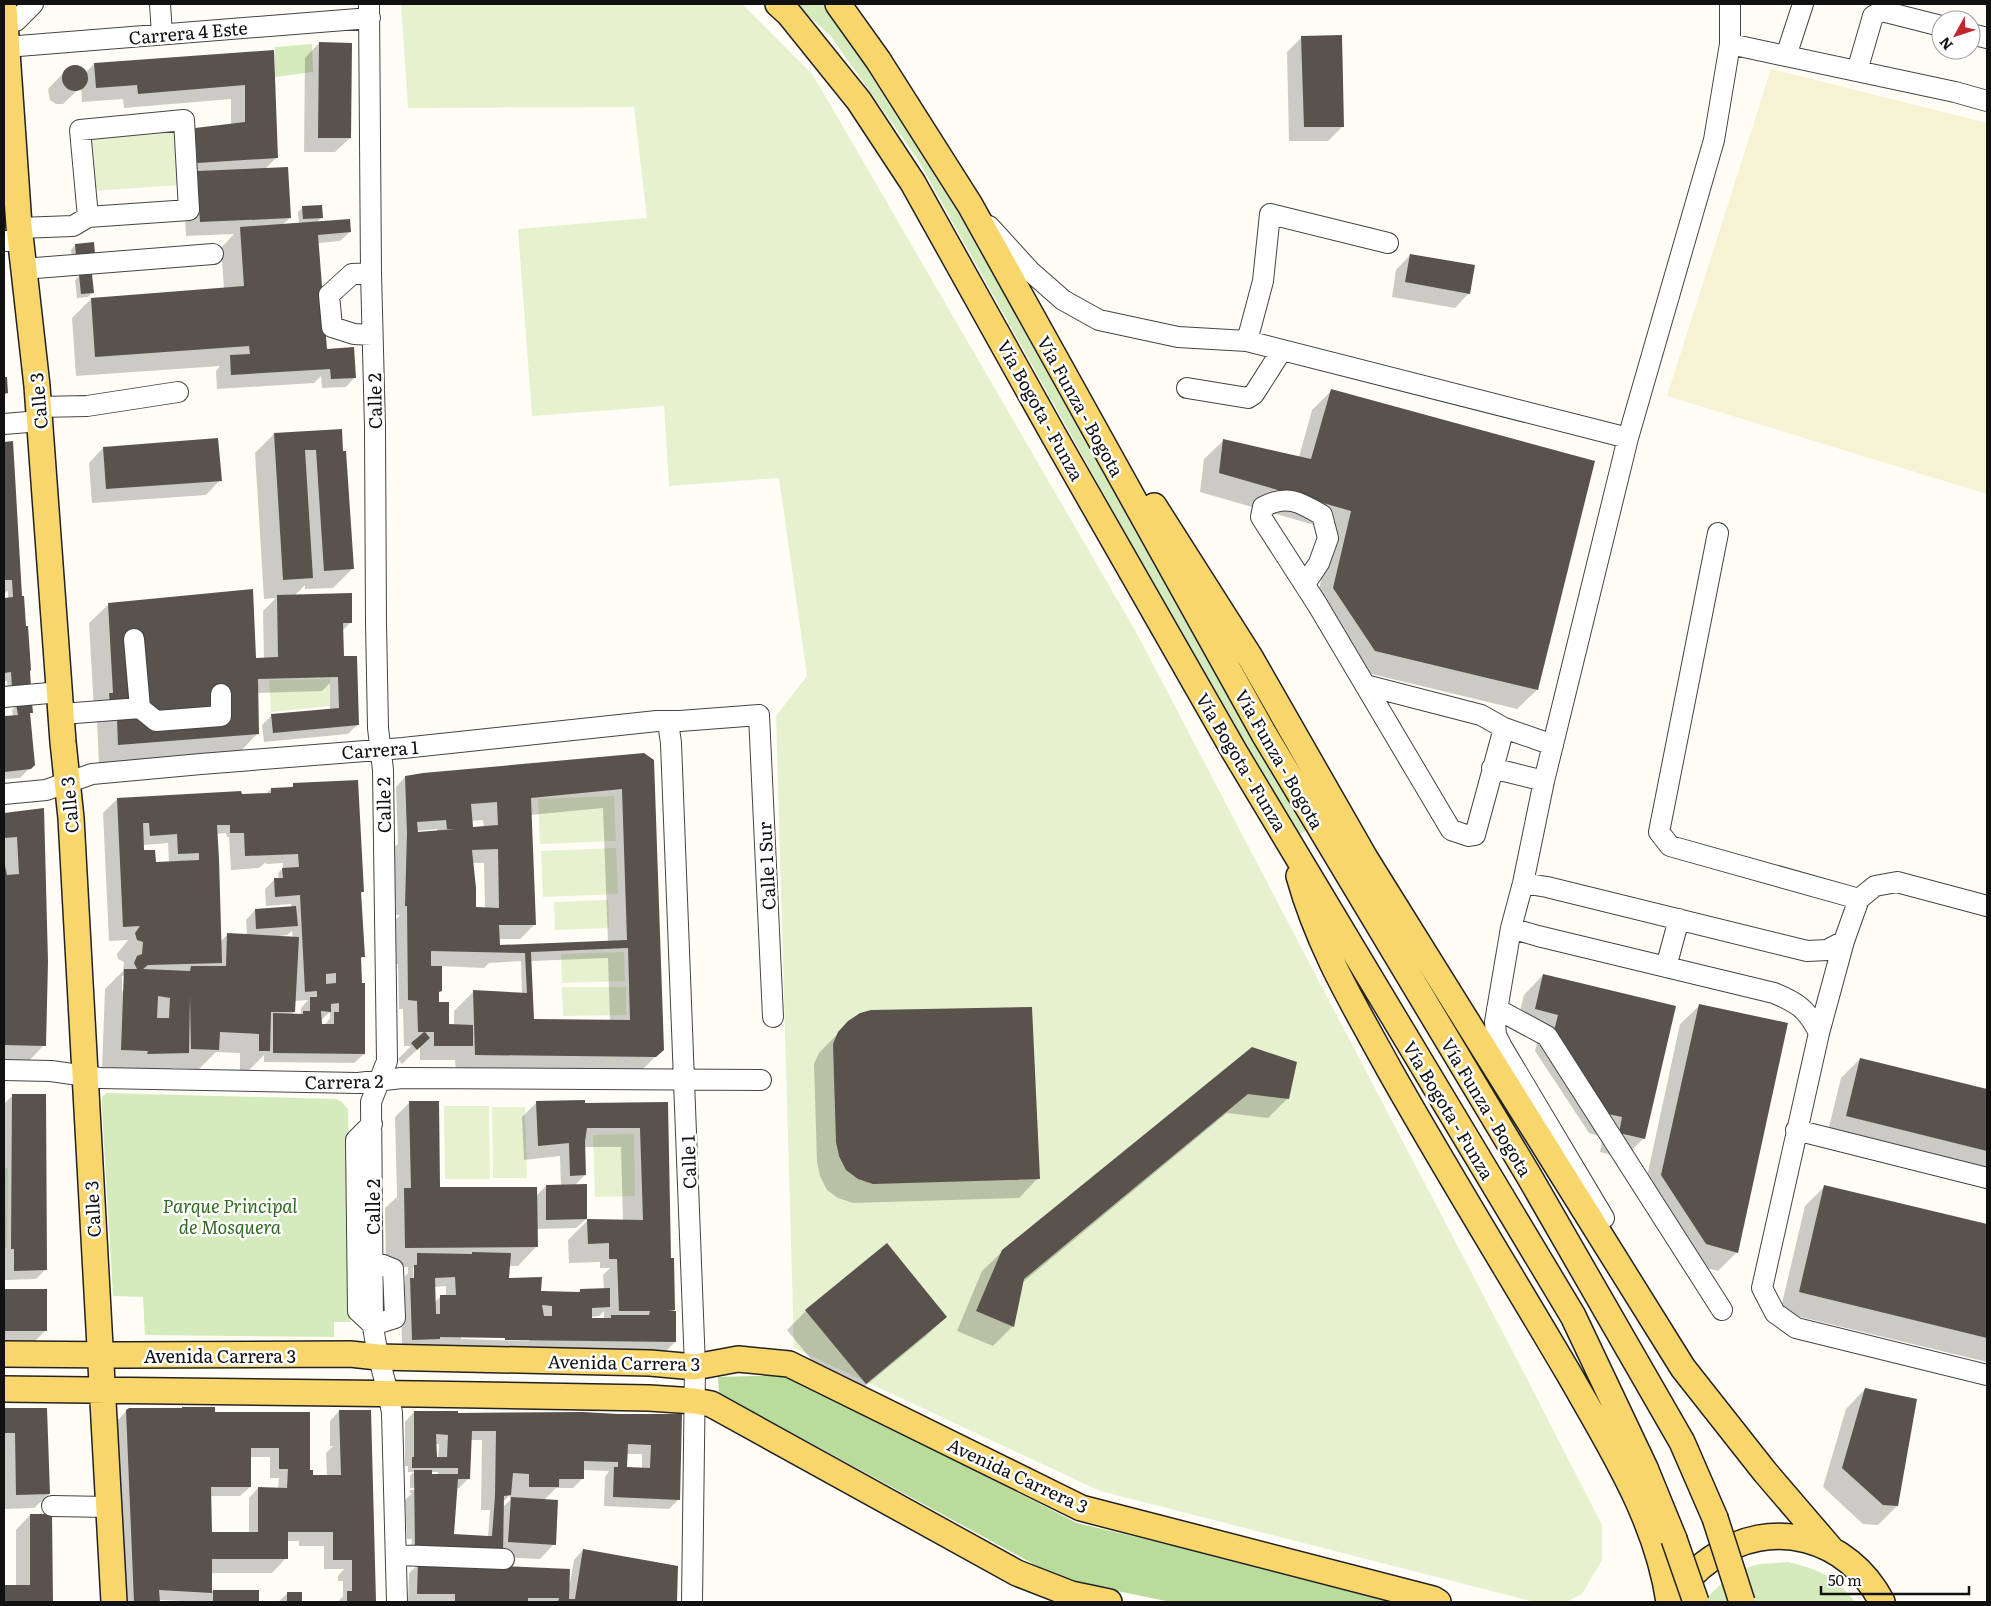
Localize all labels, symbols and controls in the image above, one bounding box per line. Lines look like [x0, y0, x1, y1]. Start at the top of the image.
north arrow [1931, 10, 1981, 60]
street label: Carrera 4 Este [127, 13, 249, 51]
text: N [1934, 33, 1957, 55]
street label: Vía Funza - Bogota [1031, 331, 1131, 482]
street label: Vía Bogota - Funza [991, 335, 1091, 486]
street label: Calle 3 [22, 372, 54, 430]
street label: Calle 2 [360, 373, 388, 429]
street label: Vía Funza - Bogota [1229, 684, 1331, 834]
street label: Vía Bogota - Funza [1190, 688, 1294, 837]
street label: Carrera 1 [341, 733, 419, 765]
street label: Calle 3 [53, 776, 85, 834]
street label: Calle 2 [369, 777, 397, 833]
street label: Calle 1 Sur [750, 821, 782, 911]
street label: Vía Funza - Bogota [1435, 1033, 1539, 1182]
street label: Vía Bogota - Funza [1397, 1036, 1501, 1185]
street label: Carrera 2 [304, 1067, 384, 1095]
street label: Calle 1 [674, 1134, 702, 1190]
street label: Calle 2 [359, 1179, 386, 1235]
street label: Calle 3 [77, 1180, 107, 1238]
park label: Parque Principal de Mosquera [163, 1192, 298, 1240]
street label: Avenida Carrera 3 [144, 1342, 296, 1369]
street label: Avenida Carrera 3 [547, 1347, 701, 1377]
street label: Avenida Carrera 3 [943, 1430, 1093, 1520]
scale bar [1821, 1564, 1968, 1596]
text: 50 m [1828, 1568, 1862, 1591]

